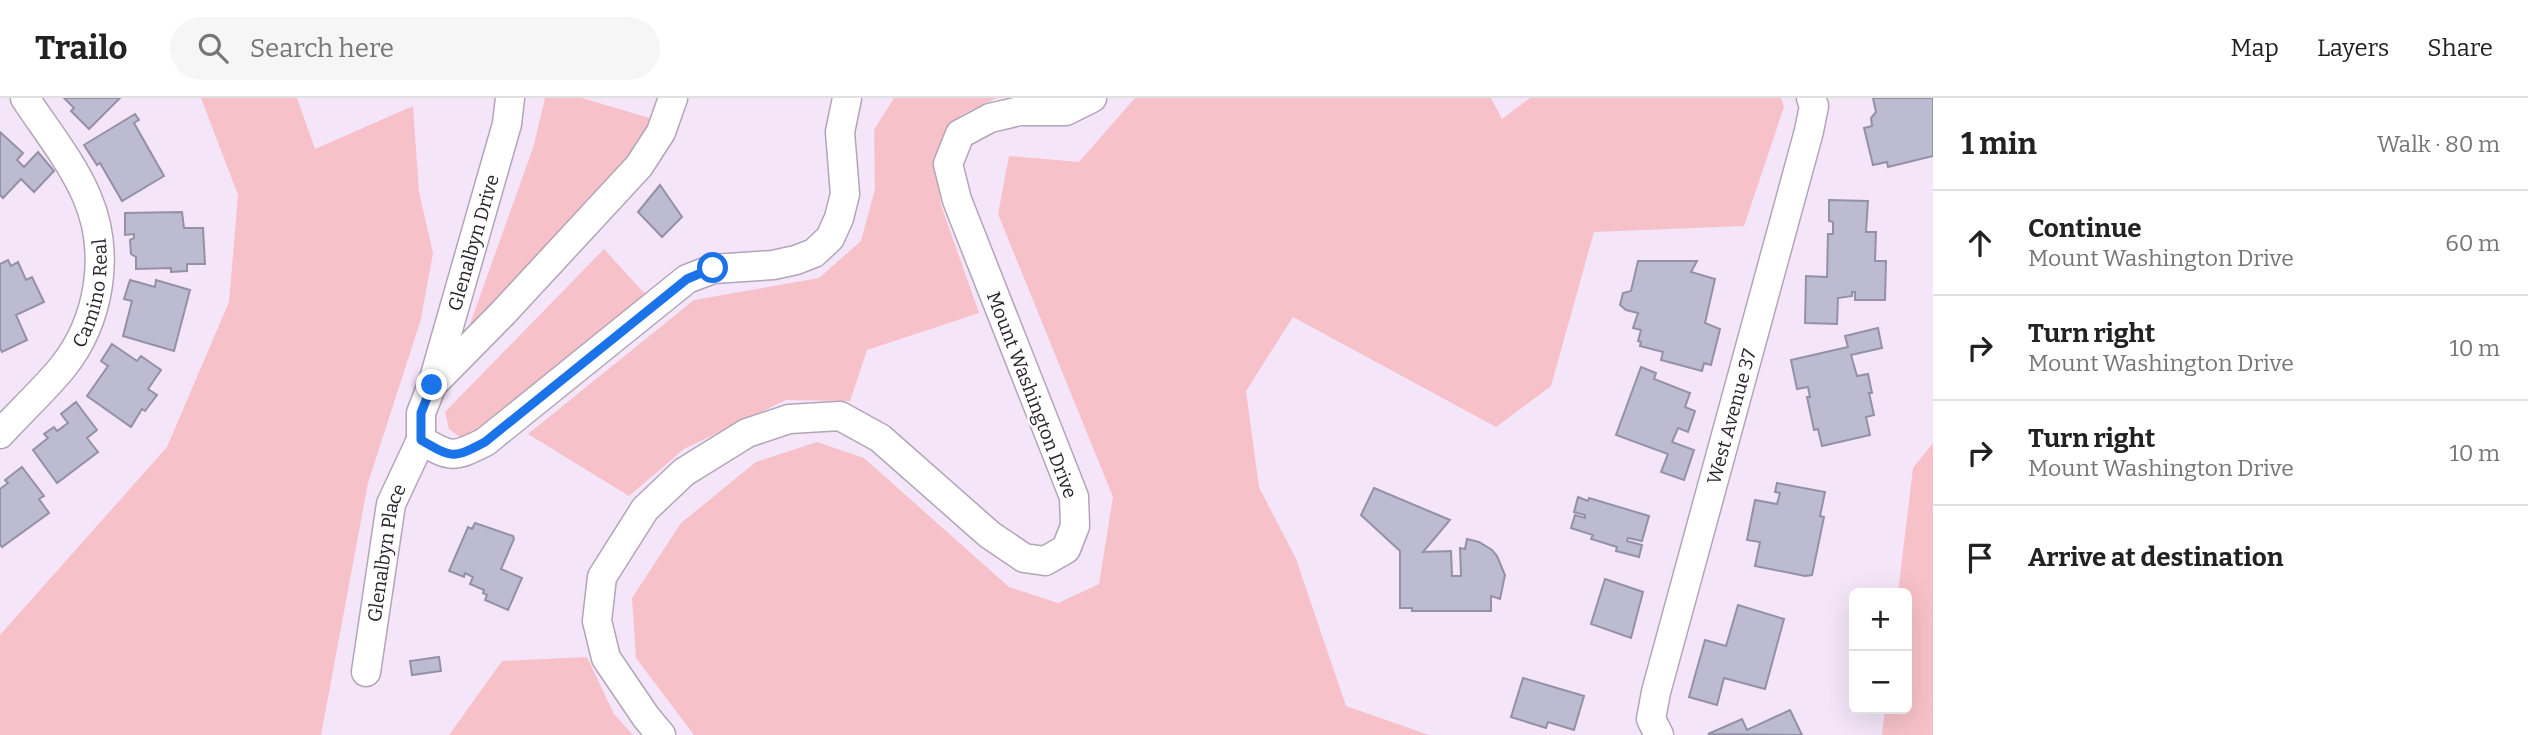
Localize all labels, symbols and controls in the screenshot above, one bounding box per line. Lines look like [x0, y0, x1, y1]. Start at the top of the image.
search box [170, 17, 660, 80]
text: Trailo [35, 28, 128, 68]
icon: search [194, 29, 232, 67]
text: Search here [250, 33, 394, 64]
text: Map [2231, 34, 2279, 62]
text: Layers [2317, 34, 2389, 62]
text: Share [2427, 34, 2493, 62]
text: 1 min [1961, 126, 2037, 162]
text: Walk · 80 m [2377, 130, 2500, 158]
street label: Glenalbyn Drive [443, 172, 503, 313]
text: Continue [2028, 213, 2142, 244]
icon: ahead [1961, 224, 1999, 262]
text: 60 m [2445, 229, 2500, 257]
street label: Camino Real [67, 237, 111, 351]
text: Mount Washington Drive [2028, 244, 2294, 272]
route start [697, 252, 728, 283]
street label: Mount Washington Drive [982, 288, 1082, 502]
text: Turn right [2028, 318, 2155, 349]
icon: right [1961, 329, 1999, 367]
text: 10 m [2449, 334, 2500, 362]
street label: West Avenue 37 [1702, 346, 1761, 487]
text: Mount Washington Drive [2028, 349, 2294, 377]
route end [416, 369, 447, 400]
text: Turn right [2028, 423, 2155, 454]
icon: right [1961, 434, 1999, 472]
text: 10 m [2449, 439, 2500, 467]
text: Mount Washington Drive [2028, 454, 2294, 482]
street label: Glenalbyn Place [362, 480, 410, 624]
icon: arrive [1961, 539, 1999, 577]
text: Arrive at destination [2028, 542, 2283, 573]
map controls [1849, 588, 1912, 714]
button: + [1849, 588, 1912, 651]
button: − [1849, 651, 1912, 714]

